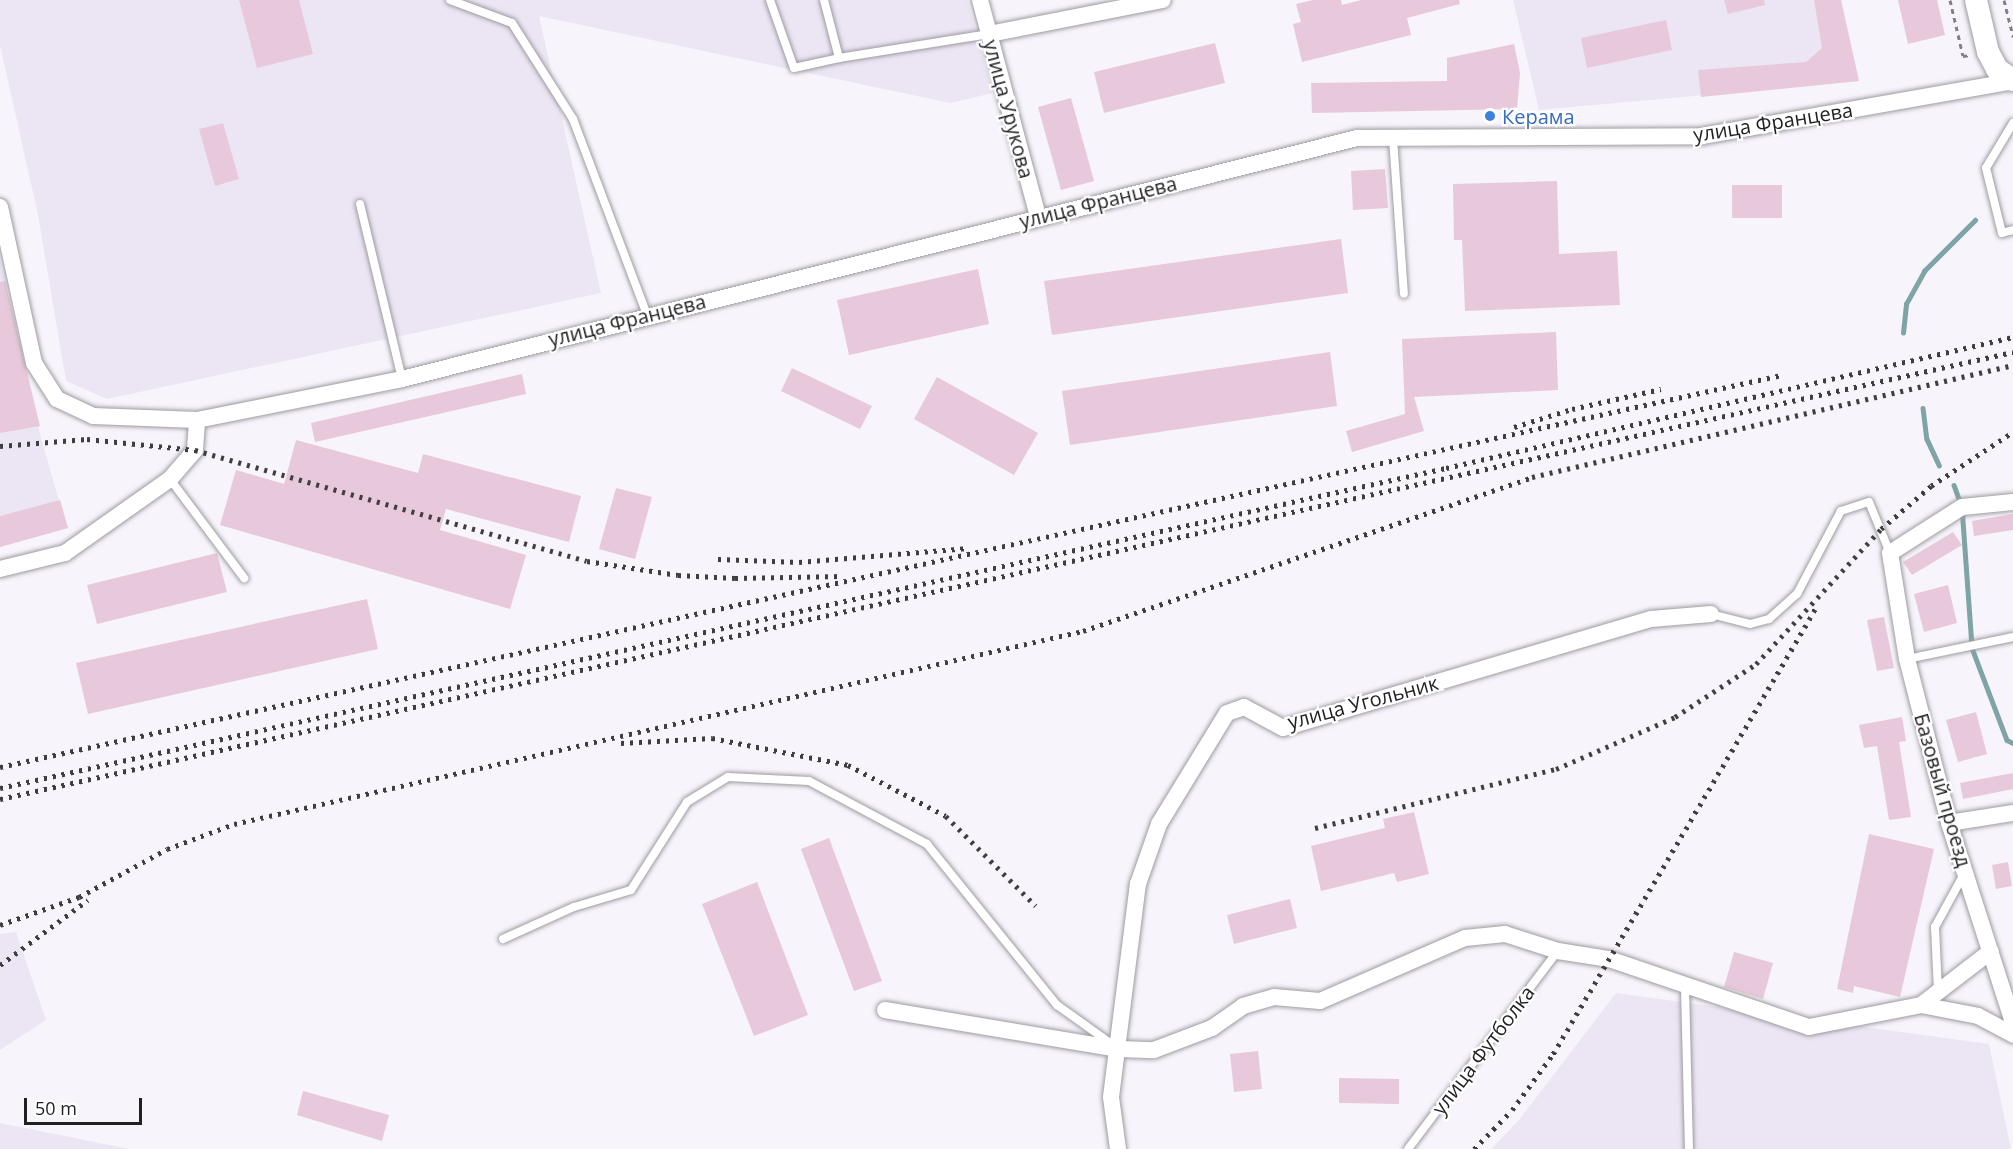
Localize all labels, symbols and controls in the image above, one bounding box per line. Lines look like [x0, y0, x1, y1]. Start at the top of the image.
street label: улица Урукова [979, 37, 1039, 181]
street label: улица Францева [1691, 98, 1855, 146]
place label: Керама [1502, 104, 1575, 128]
marker: Керама [1483, 109, 1497, 123]
street label: улица Францева [1017, 171, 1179, 233]
street label: улица Францева [546, 289, 708, 351]
street label: улица Угольник [1285, 670, 1441, 734]
street label: Базовый проезд [1910, 710, 1976, 870]
street label: улица Футболка [1427, 981, 1539, 1119]
scale bar [27, 1086, 146, 1124]
text: 50 m [35, 1096, 77, 1120]

